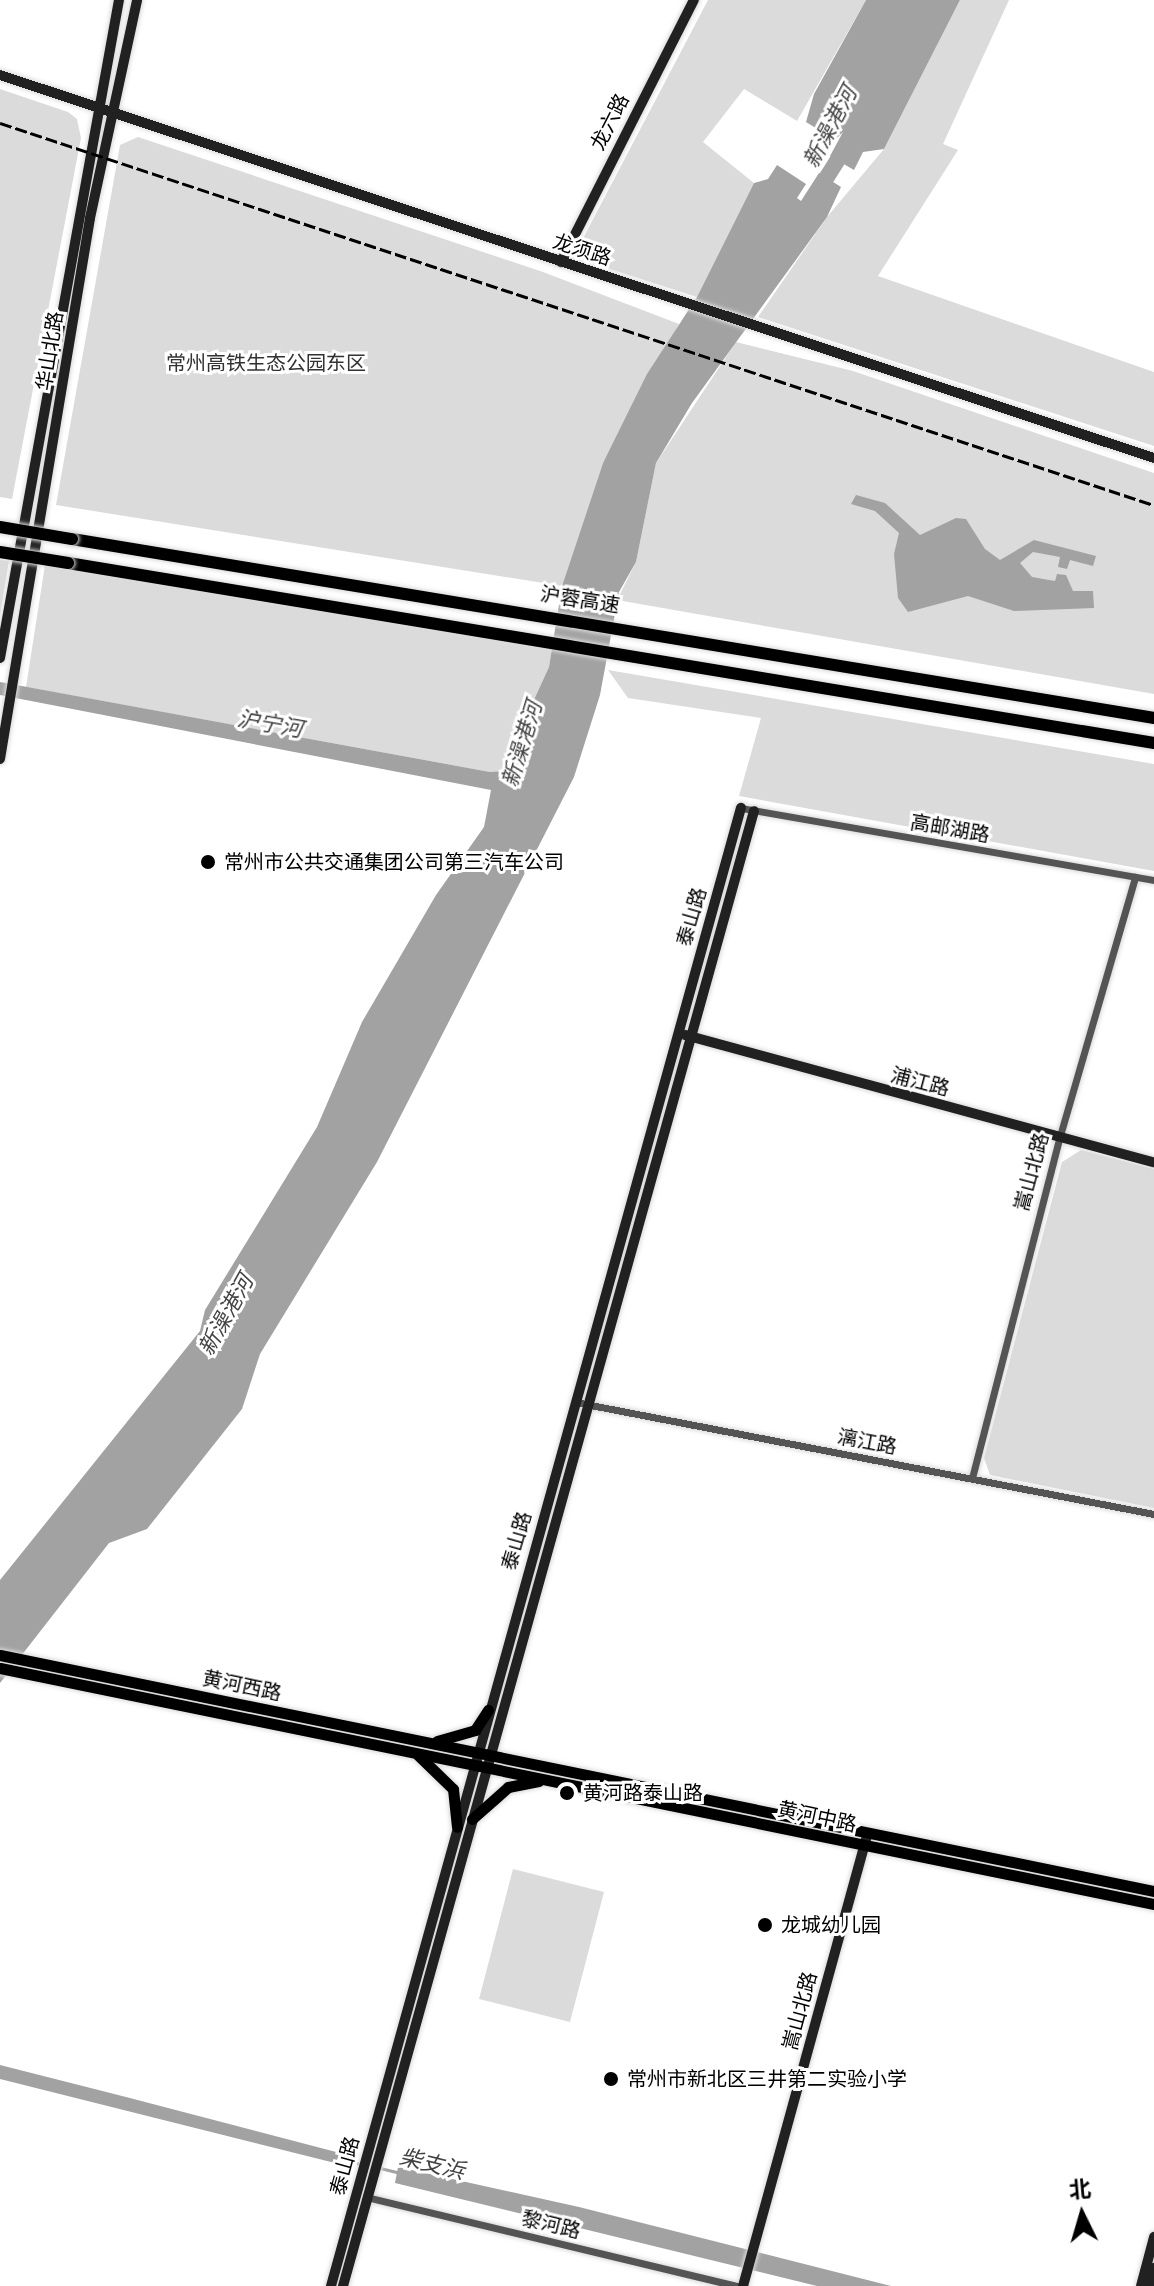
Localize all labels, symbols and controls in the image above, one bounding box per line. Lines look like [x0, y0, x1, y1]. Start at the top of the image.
water label: 新澡港河 [798, 82, 862, 172]
street label: 龙六路 [586, 90, 634, 154]
street label: 龙须路 [550, 229, 614, 271]
street label: 华山北路 [32, 310, 68, 392]
park label: 常州高铁生态公园东区 [166, 351, 366, 375]
street label: 沪蓉高速 [539, 582, 621, 618]
water label: 新澡港河 [497, 698, 547, 790]
water label: 沪宁河 [235, 705, 305, 743]
street label: 高邮湖路 [909, 810, 991, 848]
place label: 常州市公共交通集团公司第三汽车公司 [224, 850, 564, 874]
marker: 常州市公共交通集团公司第三汽车公司 [199, 853, 217, 871]
street label: 泰山路 [672, 885, 712, 949]
street label: 浦江路 [888, 1063, 952, 1101]
street label: 嵩山北路 [1010, 1130, 1054, 1214]
water label: 新澡港河 [193, 1270, 259, 1360]
street label: 漓江路 [835, 1424, 899, 1460]
street label: 泰山路 [497, 1509, 537, 1573]
street label: 黄河西路 [200, 1666, 284, 1706]
place label: 黄河路泰山路 [583, 1781, 703, 1805]
marker: 黄河路泰山路 [558, 1784, 576, 1802]
street label: 黄河中路 [775, 1797, 859, 1837]
place label: 龙城幼儿园 [781, 1913, 881, 1937]
marker: 龙城幼儿园 [756, 1916, 774, 1934]
street label: 嵩山北路 [778, 1969, 822, 2053]
place label: 常州市新北区三井第二实验小学 [627, 2067, 907, 2091]
marker: 常州市新北区三井第二实验小学 [602, 2070, 620, 2088]
street label: 泰山路 [326, 2134, 364, 2198]
water label: 柴支浜 [397, 2143, 467, 2185]
north arrow [1042, 2174, 1122, 2254]
text: 北 [1068, 2176, 1092, 2203]
street label: 黎河路 [519, 2206, 583, 2244]

